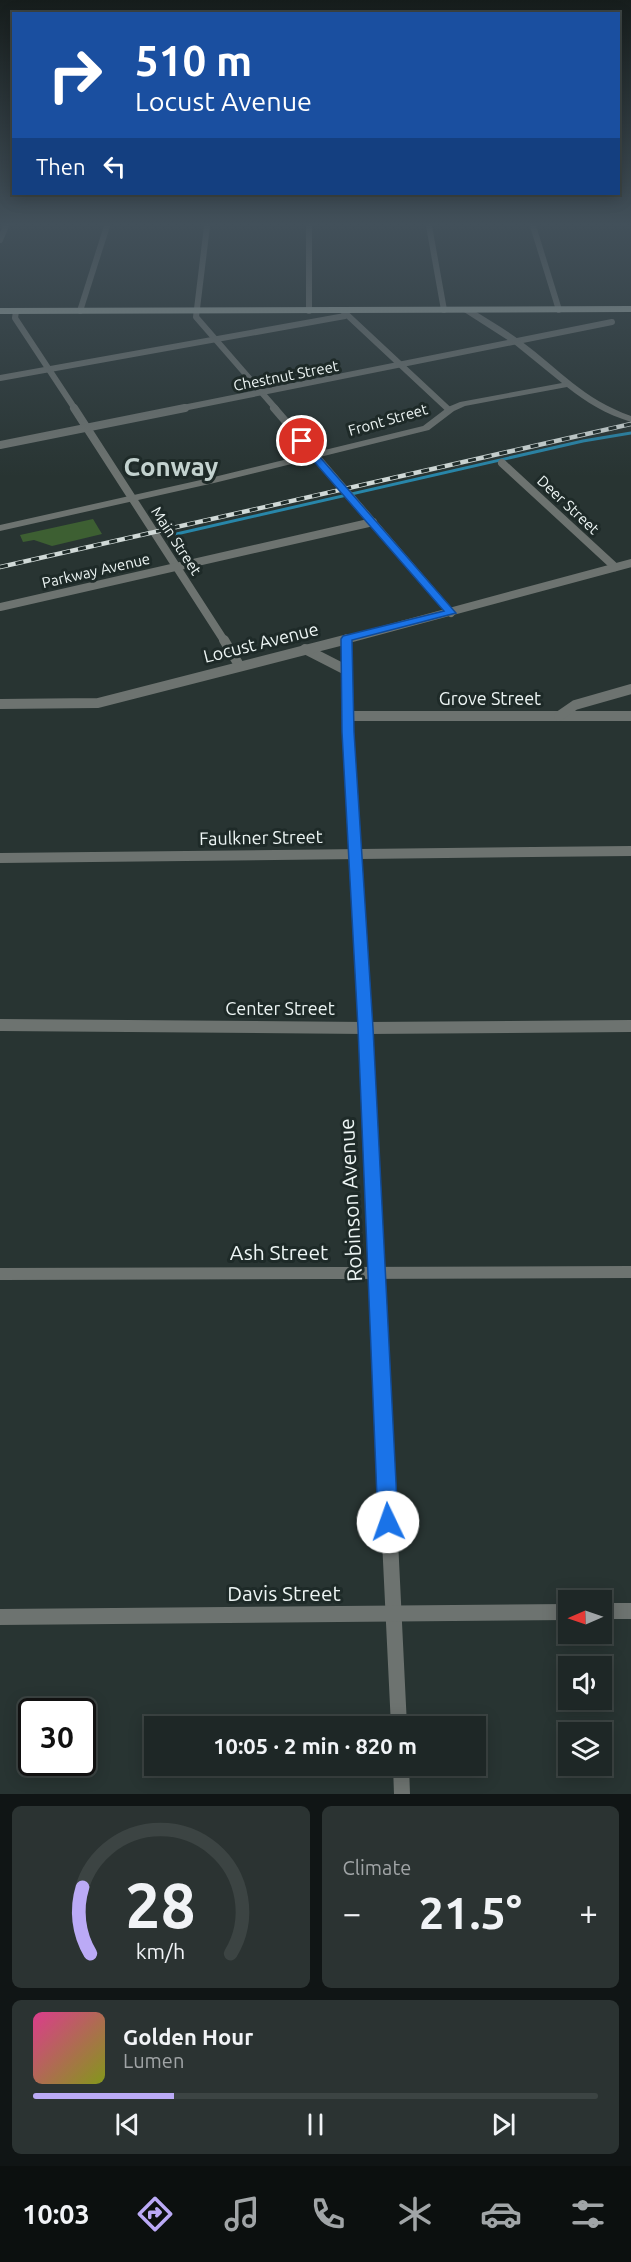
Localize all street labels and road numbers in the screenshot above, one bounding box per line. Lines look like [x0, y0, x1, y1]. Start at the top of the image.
street label: Chestnut Street [232, 357, 340, 394]
street label: Front Street [346, 400, 430, 439]
street label: Deer Street [534, 472, 603, 538]
street label: Main Street [148, 503, 205, 578]
street label: Parkway Avenue [40, 550, 152, 591]
street label: Locust Avenue [201, 618, 320, 666]
street label: Grove Street [439, 688, 541, 708]
street label: Faulkner Street [199, 826, 323, 848]
street label: Center Street [225, 998, 335, 1018]
street label: Robinson Avenue [334, 1118, 366, 1282]
street label: Ash Street [230, 1240, 328, 1264]
street label: Davis Street [227, 1581, 341, 1605]

